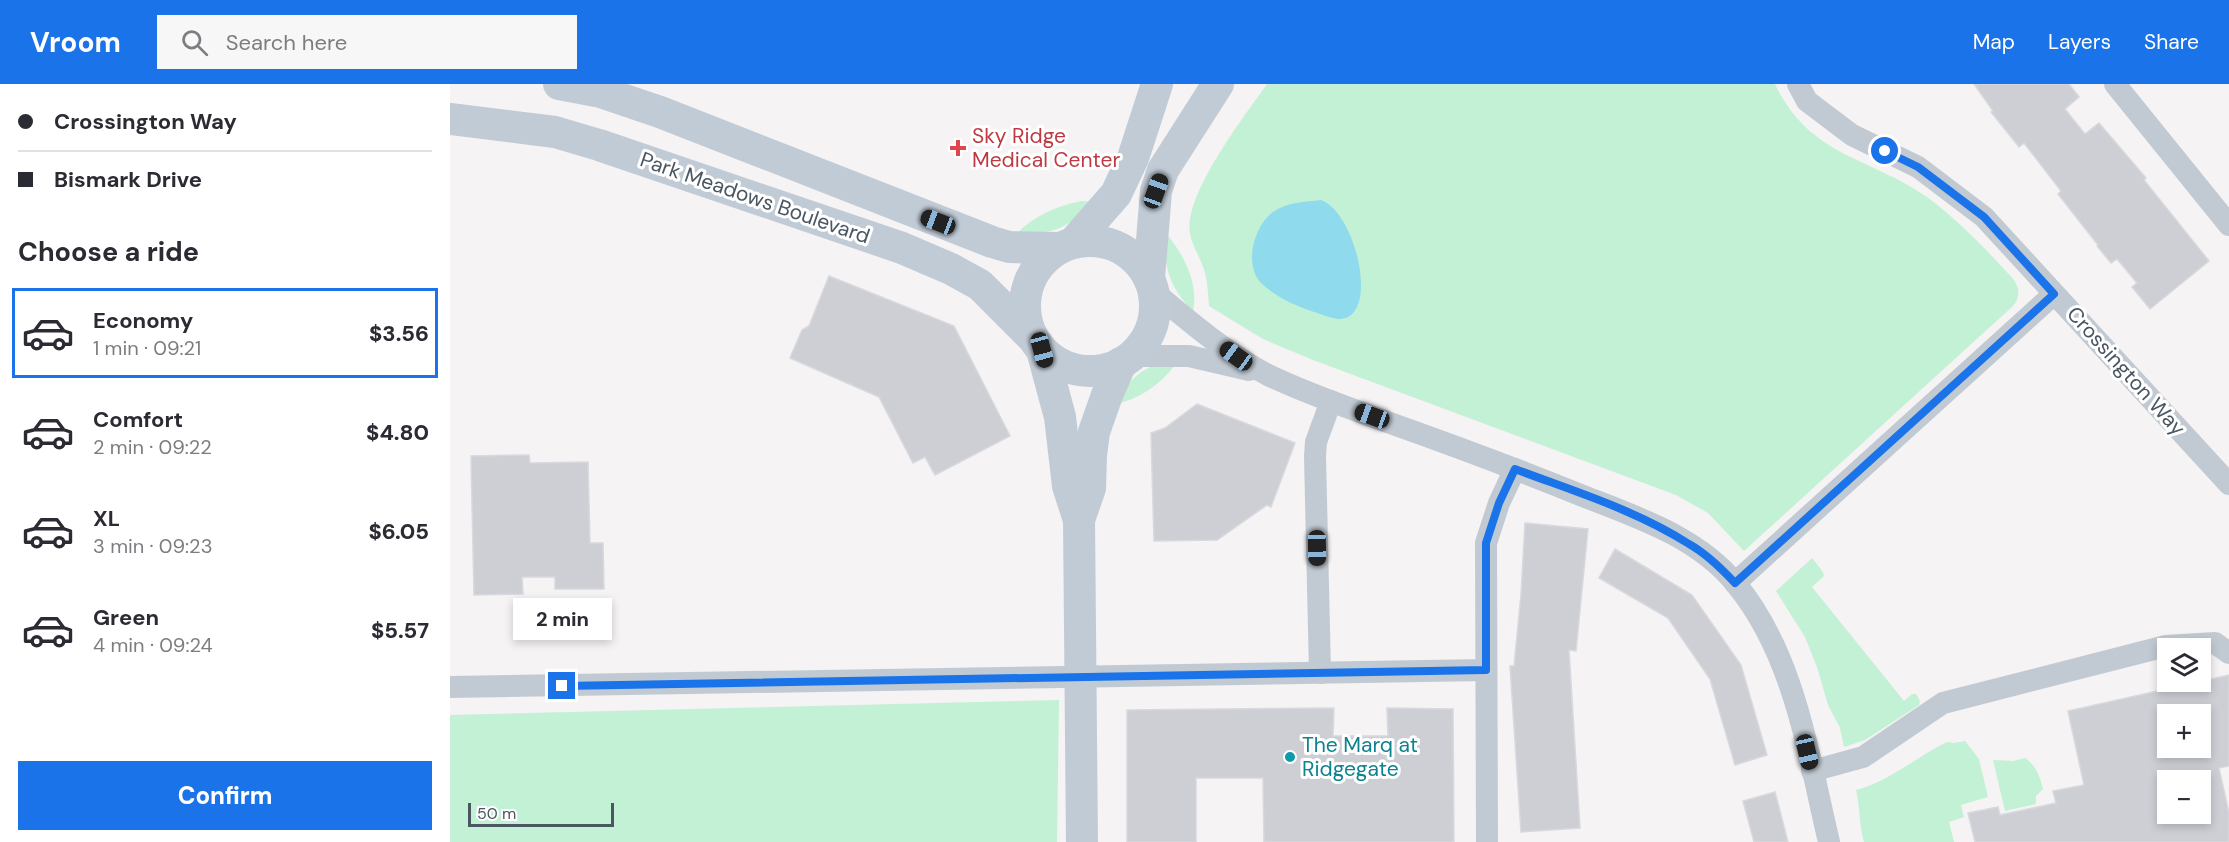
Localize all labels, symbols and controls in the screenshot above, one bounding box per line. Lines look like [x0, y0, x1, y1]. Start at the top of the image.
search box [157, 15, 577, 69]
text: Vroom [30, 24, 121, 61]
icon: search [178, 26, 211, 59]
text: Search here [226, 28, 347, 57]
text: Map [1973, 28, 2015, 56]
text: Layers [2048, 28, 2111, 56]
text: Share [2144, 28, 2199, 56]
text: Crossington Way [54, 107, 237, 136]
place label: Sky Ridge Medical Center [972, 122, 1120, 174]
route start [1871, 137, 1898, 164]
marker: Sky Ridge Medical Center [949, 139, 967, 157]
street label: Park Meadows Boulevard [636, 145, 874, 251]
text: Bismark Drive [54, 165, 202, 194]
car [1141, 171, 1171, 211]
car [918, 207, 958, 237]
text: Choose a ride [18, 234, 199, 269]
street label: Crossington Way [2060, 300, 2192, 442]
icon: car [21, 306, 75, 360]
text: Economy [93, 306, 193, 335]
text: $3.56 [369, 319, 429, 348]
car [1029, 330, 1055, 370]
text: 1 min · 09:21 [93, 335, 201, 361]
car [1216, 338, 1256, 374]
car [1352, 401, 1392, 431]
icon: car [21, 405, 75, 459]
text: Comfort [93, 405, 183, 434]
text: $4.80 [366, 418, 429, 447]
text: 2 min · 09:22 [93, 434, 212, 460]
icon: car [21, 504, 75, 558]
text: XL [93, 504, 120, 533]
text: $6.05 [368, 517, 429, 546]
car [1308, 530, 1326, 566]
text: 3 min · 09:23 [93, 533, 212, 559]
callout: 2 min [513, 599, 612, 641]
icon: car [21, 603, 75, 657]
text: Green [93, 603, 159, 632]
text: 2 min [536, 606, 589, 632]
text: $5.57 [371, 616, 429, 645]
text: 4 min · 09:24 [93, 632, 213, 658]
map controls [2157, 638, 2211, 824]
button: layers [2157, 638, 2211, 692]
route end [548, 672, 575, 699]
button: + [2157, 704, 2211, 758]
place label: The Marq at Ridgegate [1302, 731, 1418, 783]
car [1794, 732, 1820, 772]
marker: The Marq at Ridgegate [1283, 750, 1297, 764]
button: Confirm [18, 761, 432, 830]
button: − [2157, 770, 2211, 824]
scale bar [468, 800, 614, 828]
text: 50 m [477, 803, 516, 824]

